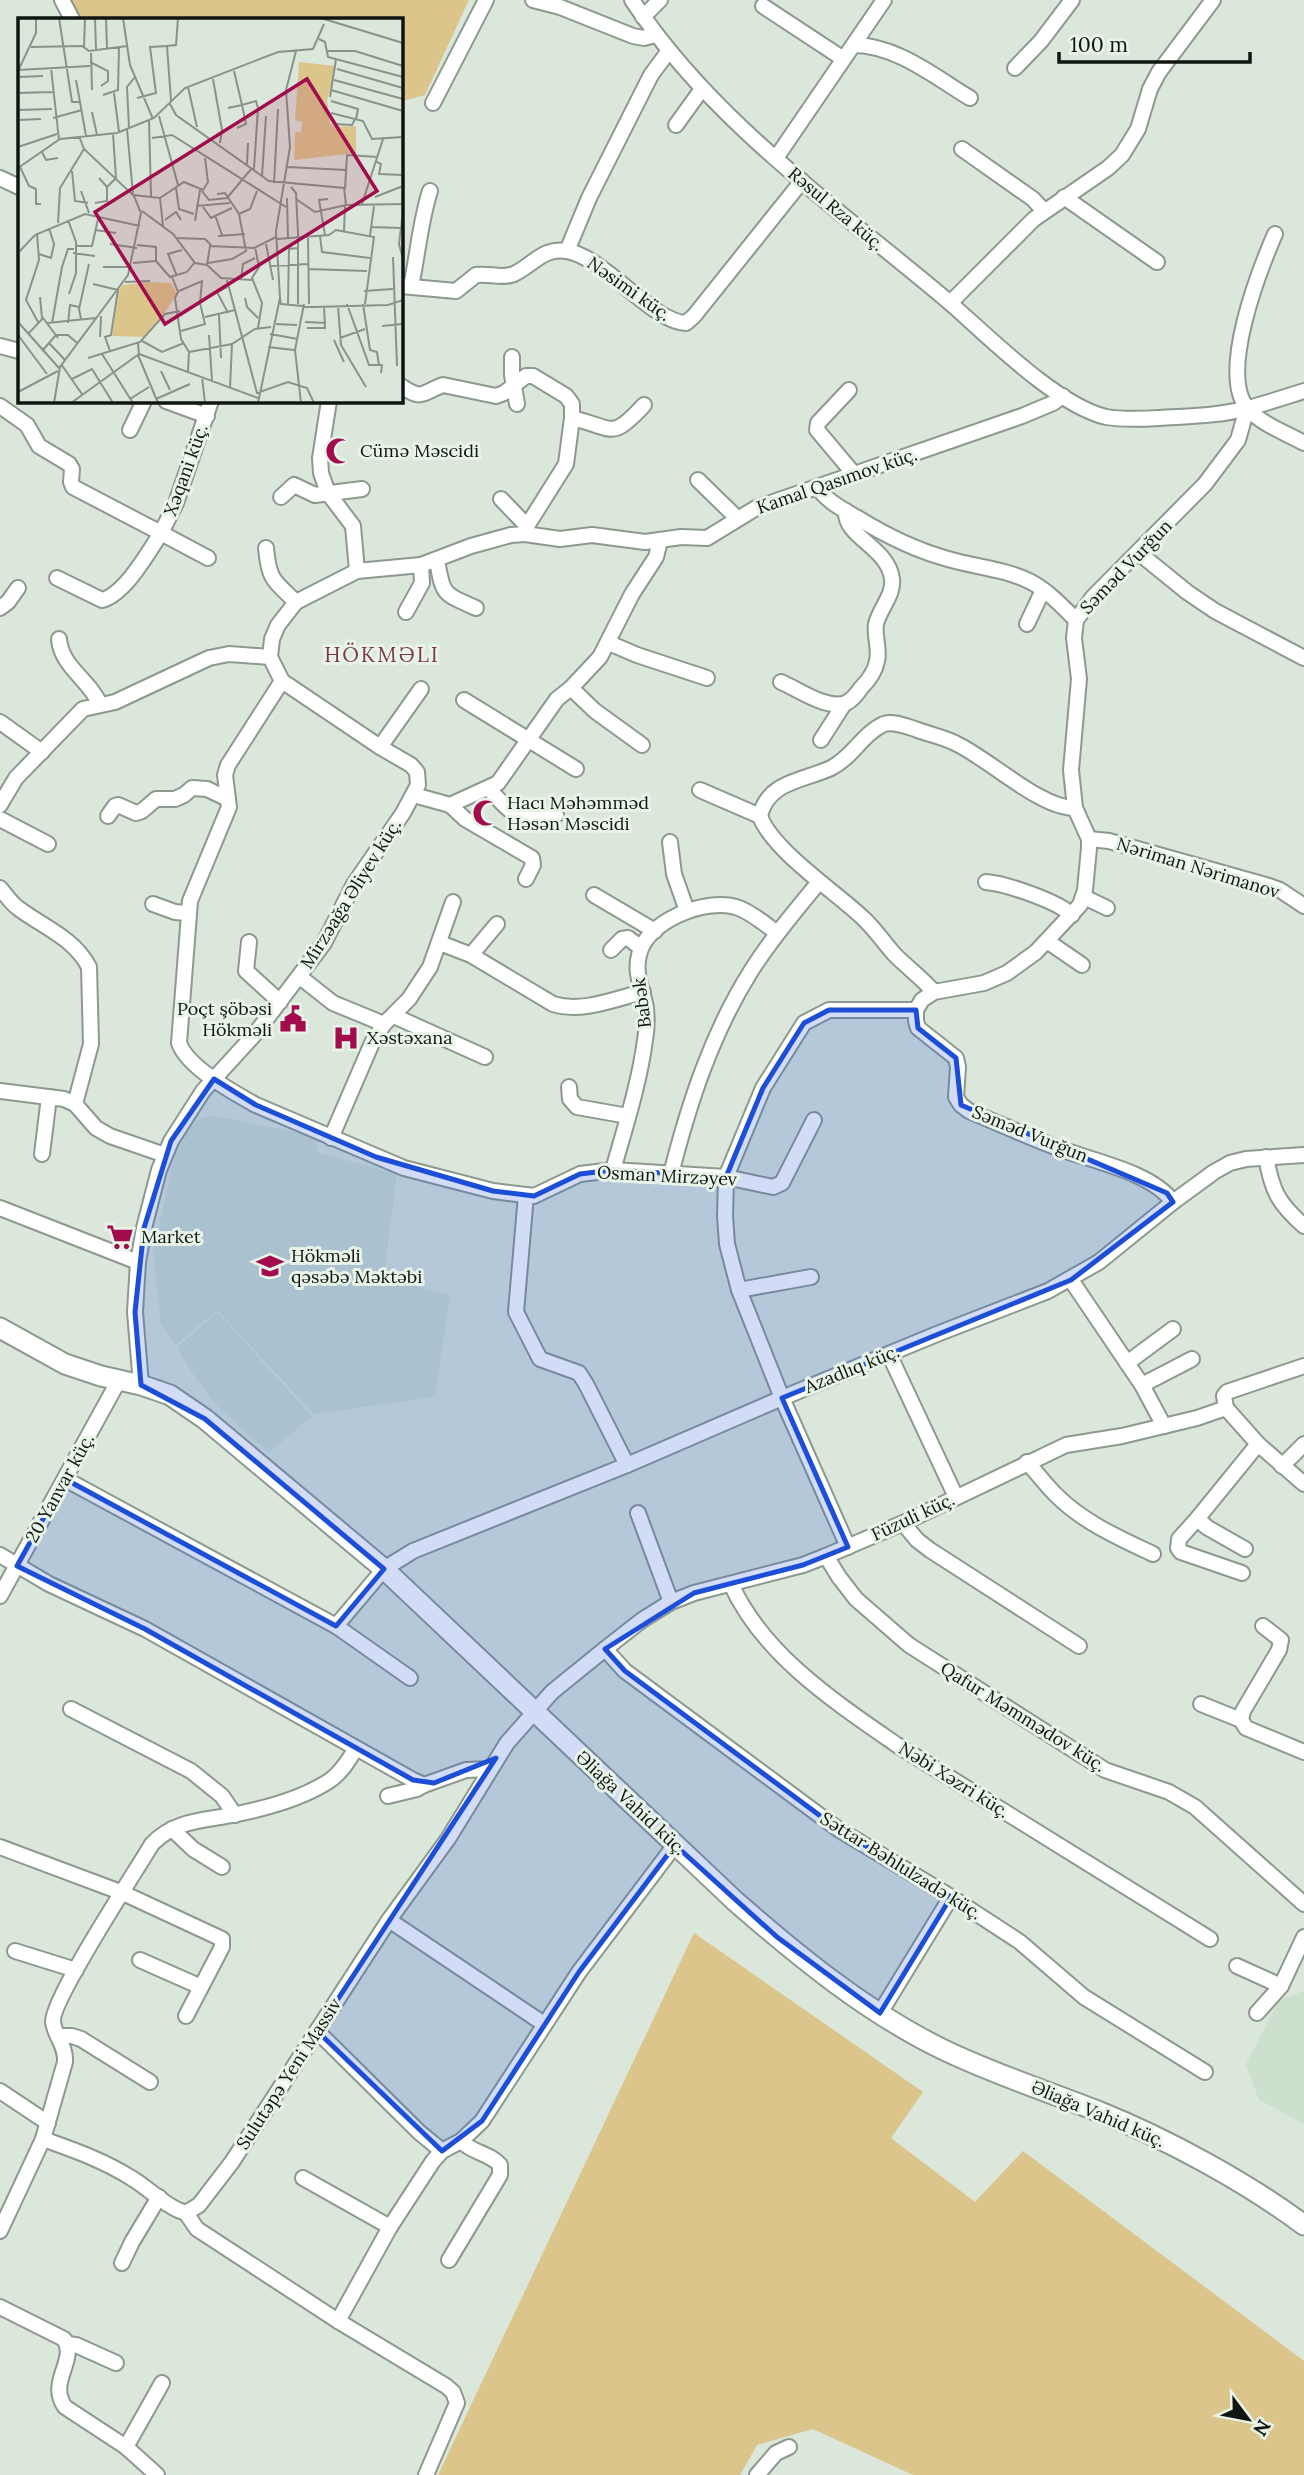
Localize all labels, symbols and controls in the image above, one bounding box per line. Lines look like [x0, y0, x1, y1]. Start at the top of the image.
inset map [18, 18, 402, 402]
scale bar [1059, 21, 1250, 65]
text: 100 m [1070, 31, 1128, 58]
street label: Rəsul Rza küç. [783, 162, 889, 256]
street label: Nəsimi küç. [583, 251, 676, 326]
street label: Xəqani küç. [158, 421, 213, 519]
mosque icon: Cümə Məscidi [324, 436, 354, 466]
place label: Cümə Məscidi [360, 439, 479, 462]
street label: Kamal Qasımov küç. [753, 442, 920, 519]
street label: Səməd Vurğun [1075, 514, 1177, 619]
district label: HÖKMƏLI [324, 641, 440, 668]
place label: Hacı Məhəmməd Həsən Məscidi [507, 791, 649, 835]
mosque icon: Hacı Məhəmməd Həsən Məscidi [471, 798, 501, 828]
street label: Mirzəağa Əliyev küç. [295, 814, 406, 973]
street label: Nəriman Nərimanov [1114, 832, 1283, 904]
street label: Babək [627, 976, 656, 1029]
place label: Poçt şöbəsi Hökməli [177, 997, 272, 1041]
public building icon: Poçt şöbəsi Hökməli [278, 1004, 308, 1034]
hospital icon: Xəstəxana [331, 1023, 361, 1053]
place label: Xəstəxana [367, 1026, 453, 1049]
street label: Səməd Vurğun [969, 1100, 1092, 1167]
street label: Osman Mirzəyev [596, 1160, 738, 1191]
supermarket icon: Market [105, 1222, 135, 1252]
place label: Market [141, 1225, 201, 1248]
place label: Hökməli qəsəbə Məktəbi [291, 1244, 422, 1288]
school or university icon: Hökməli qəsəbə Məktəbi [255, 1251, 285, 1281]
street label: Azadlıq küç. [800, 1339, 903, 1398]
street label: 20 Yanvar küç. [20, 1429, 99, 1546]
street label: Füzuli küç. [867, 1487, 958, 1546]
street label: Qafur Məmmədov küç. [936, 1656, 1110, 1777]
street label: Nəbi Xəzri küç. [895, 1736, 1014, 1823]
street label: Əliağa Vahid küç. [571, 1745, 692, 1860]
street label: Səttar Bəhlulzadə küç. [816, 1806, 986, 1925]
street label: Sulutəpə Yeni Massiv [231, 1993, 347, 2154]
street label: Əliağa Vahid küç. [1028, 2075, 1169, 2152]
north arrow [1213, 2384, 1283, 2454]
text: N [1248, 2415, 1276, 2441]

